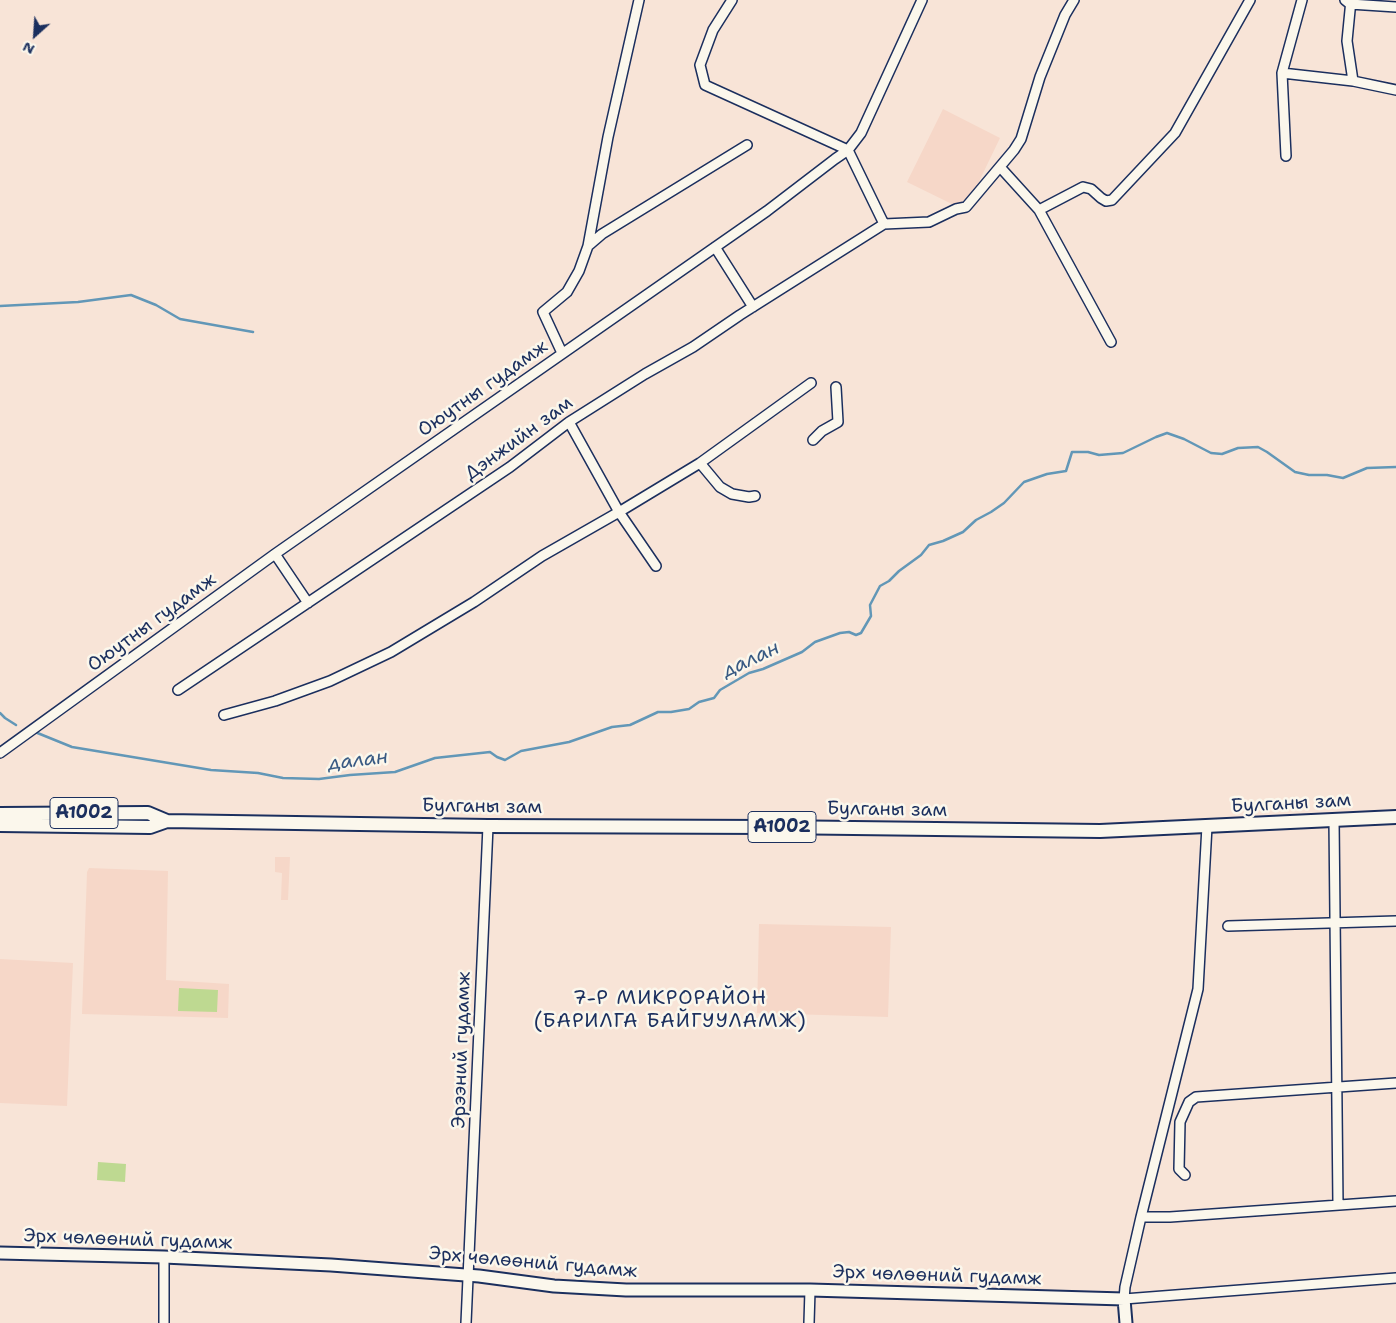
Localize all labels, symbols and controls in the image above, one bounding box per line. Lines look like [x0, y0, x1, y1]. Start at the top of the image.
north arrow [10, 10, 60, 60]
text: N [19, 38, 37, 59]
street label: Оюутны гудамж [414, 336, 552, 442]
street label: Дэнжийн зам [460, 392, 578, 486]
street label: Оюутны гудамж [83, 569, 221, 677]
water label: далан [719, 636, 783, 684]
water label: далан [327, 745, 389, 777]
street label: Булганы зам [1230, 789, 1352, 819]
street label: Булганы зам [422, 795, 542, 819]
road number: A1002 [50, 798, 118, 828]
street label: Булганы зам [827, 798, 947, 822]
road number: A1002 [748, 812, 816, 842]
street label: Эрээний гудамж [448, 971, 476, 1129]
district label: 7-Р МИКРОРАЙОН (БАРИЛГА БАЙГУУЛАМЖ) [531, 987, 809, 1034]
street label: Эрх чөлөөний гудамж [23, 1225, 233, 1255]
street label: Эрх чөлөөний гудамж [428, 1243, 638, 1283]
street label: Эрх чөлөөний гудамж [832, 1261, 1042, 1291]

